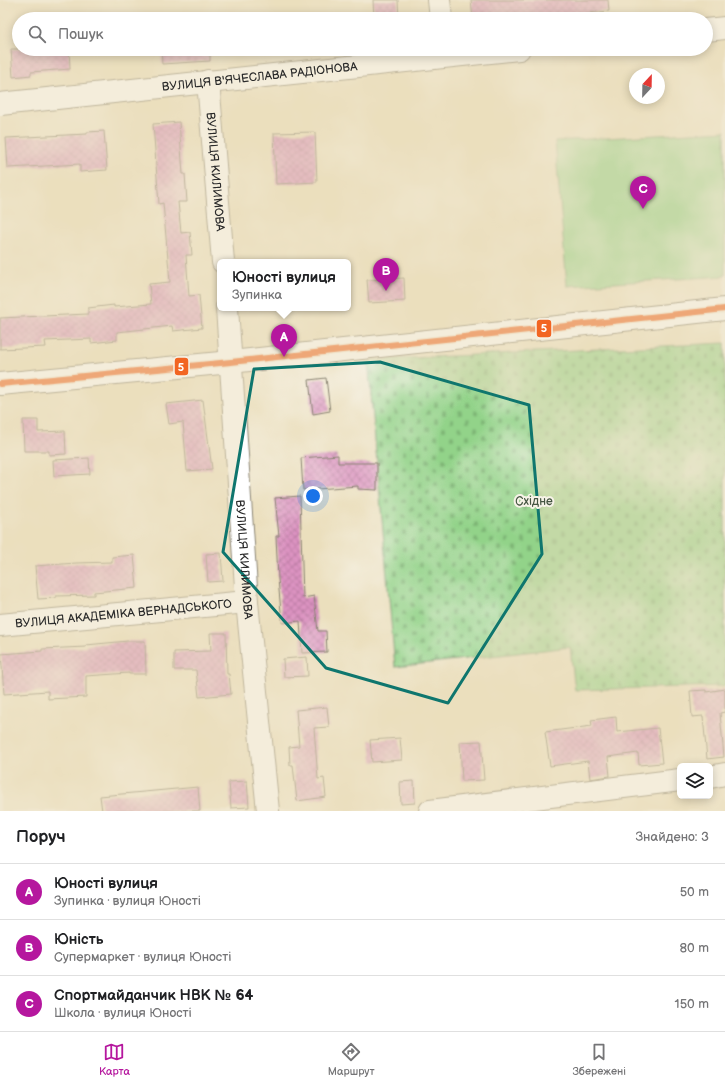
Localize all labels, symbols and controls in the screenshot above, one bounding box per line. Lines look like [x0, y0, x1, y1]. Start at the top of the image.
search box [12, 12, 713, 56]
icon: search [26, 23, 48, 45]
text: Пошук [58, 25, 104, 44]
street label: ВУЛИЦЯ В'ЯЧЕСЛАВА РАДІОНОВА [161, 59, 359, 95]
north arrow [629, 68, 665, 104]
street label: ВУЛИЦЯ КИЛИМОВА [203, 112, 227, 233]
pin: C [630, 176, 656, 209]
pin: B [373, 258, 399, 291]
popup [217, 259, 351, 311]
text: Юності вулиця [232, 268, 336, 287]
text: Зупинка [232, 287, 282, 303]
line badge: 5 [536, 319, 552, 338]
text: 5 [541, 322, 548, 335]
pin: A [271, 324, 297, 357]
line badge: 5 [174, 357, 189, 376]
text: 5 [178, 361, 185, 374]
your location [303, 486, 323, 506]
park label: Східне [515, 494, 553, 509]
street label: ВУЛИЦЯ КИЛИМОВА [232, 499, 256, 621]
street label: ВУЛИЦЯ АКАДЕМІКА ВЕРНАДСЬКОГО [14, 596, 233, 632]
map controls [677, 763, 713, 799]
button: layers [677, 763, 713, 799]
text: Поруч [16, 827, 66, 847]
text: Знайдено: 3 [635, 829, 709, 845]
text: Юності вулиця [54, 874, 158, 893]
text: A [25, 884, 33, 900]
text: 50 m [680, 884, 709, 900]
text: Зупинка · вулиця Юності [54, 893, 201, 909]
text: Юність [54, 930, 103, 949]
text: B [24, 940, 34, 956]
text: 80 m [680, 940, 709, 956]
text: Супермаркет · вулиця Юності [54, 949, 232, 965]
text: Спортмайданчик НВК № 64 [54, 986, 253, 1005]
text: C [24, 996, 34, 1012]
text: 150 m [675, 996, 709, 1012]
text: Школа · вулиця Юності [54, 1005, 192, 1021]
tab: Карта [99, 1041, 130, 1078]
tab: Маршрут [328, 1041, 375, 1078]
tab: Збережені [572, 1041, 626, 1078]

